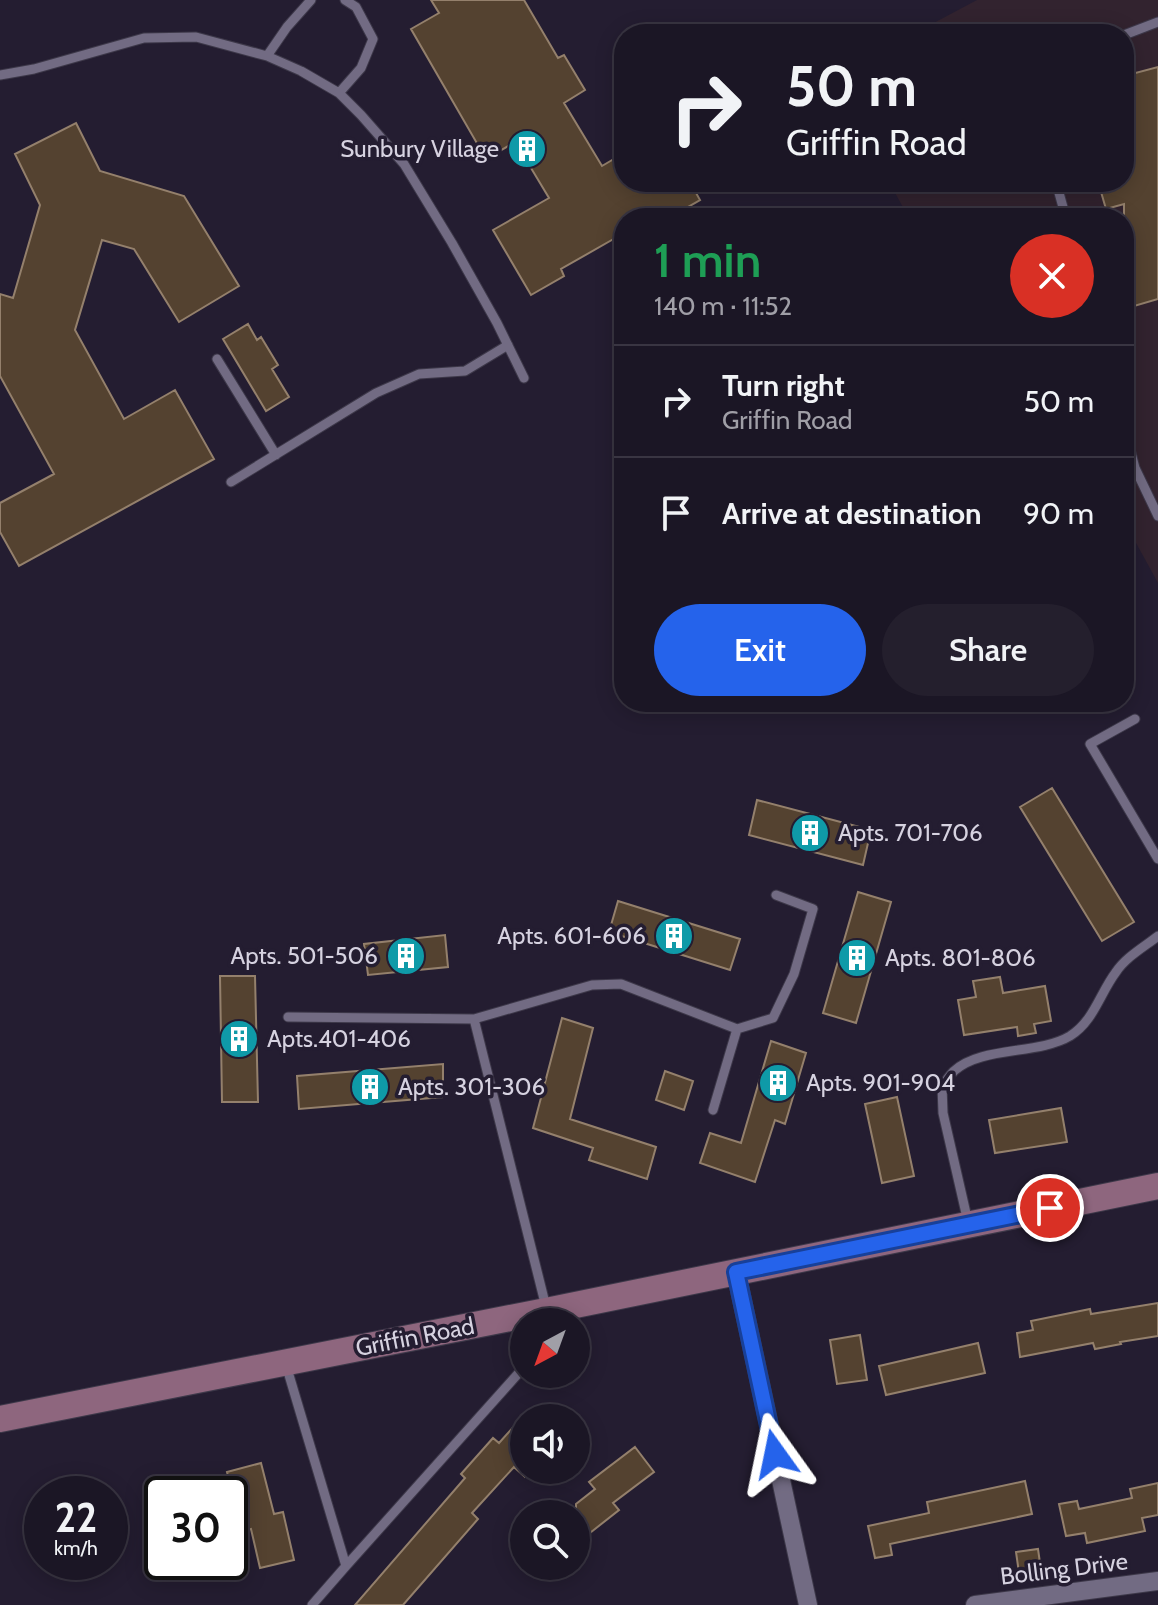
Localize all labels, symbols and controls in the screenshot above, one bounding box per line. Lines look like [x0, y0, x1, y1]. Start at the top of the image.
text: 50 m [786, 52, 917, 120]
icon: right [654, 56, 758, 160]
text: Griffin Road [786, 120, 967, 164]
building icon: Sunbury Village [506, 128, 548, 170]
place label: Sunbury Village [340, 134, 499, 163]
text: 1 min [654, 231, 761, 289]
button: close [1010, 234, 1094, 318]
text: 140 m · 11:52 [654, 290, 792, 322]
text: Turn right [722, 367, 845, 404]
icon: right [654, 379, 698, 423]
text: 50 m [1024, 383, 1094, 420]
text: Griffin Road [722, 404, 853, 436]
icon: arrive [654, 491, 698, 535]
text: Arrive at destination [722, 495, 982, 532]
text: 90 m [1023, 495, 1094, 532]
button: Exit [654, 604, 866, 696]
button: Share [882, 604, 1094, 696]
building icon: Apts. 701-706 [789, 812, 831, 854]
place label: Apts. 701-706 [838, 818, 983, 847]
building icon: Apts. 601-606 [653, 915, 695, 957]
place label: Apts. 601-606 [497, 921, 646, 950]
building icon: Apts. 501-506 [385, 935, 427, 977]
building icon: Apts. 801-806 [836, 937, 878, 979]
place label: Apts. 501-506 [230, 941, 378, 970]
place label: Apts. 801-806 [885, 943, 1036, 972]
building icon: Apts.401-406 [218, 1018, 260, 1060]
place label: Apts.401-406 [267, 1024, 411, 1053]
building icon: Apts. 901-904 [757, 1062, 799, 1104]
building icon: Apts. 301-306 [349, 1066, 391, 1108]
place label: Apts. 901-904 [806, 1068, 955, 1097]
place label: Apts. 301-306 [398, 1072, 545, 1101]
pin [1016, 1174, 1084, 1242]
icon: arrive [1028, 1186, 1072, 1230]
north arrow [510, 1308, 590, 1388]
map controls [510, 1308, 590, 1580]
street label: Griffin Road [353, 1311, 477, 1362]
button: sound [510, 1404, 590, 1484]
position arrow [733, 1412, 817, 1496]
speed limit sign: 30 [144, 1476, 248, 1580]
text: 22 [55, 1493, 97, 1542]
button: search [510, 1500, 590, 1580]
text: km/h [54, 1536, 98, 1560]
street label: Bolling Drive [998, 1546, 1130, 1591]

